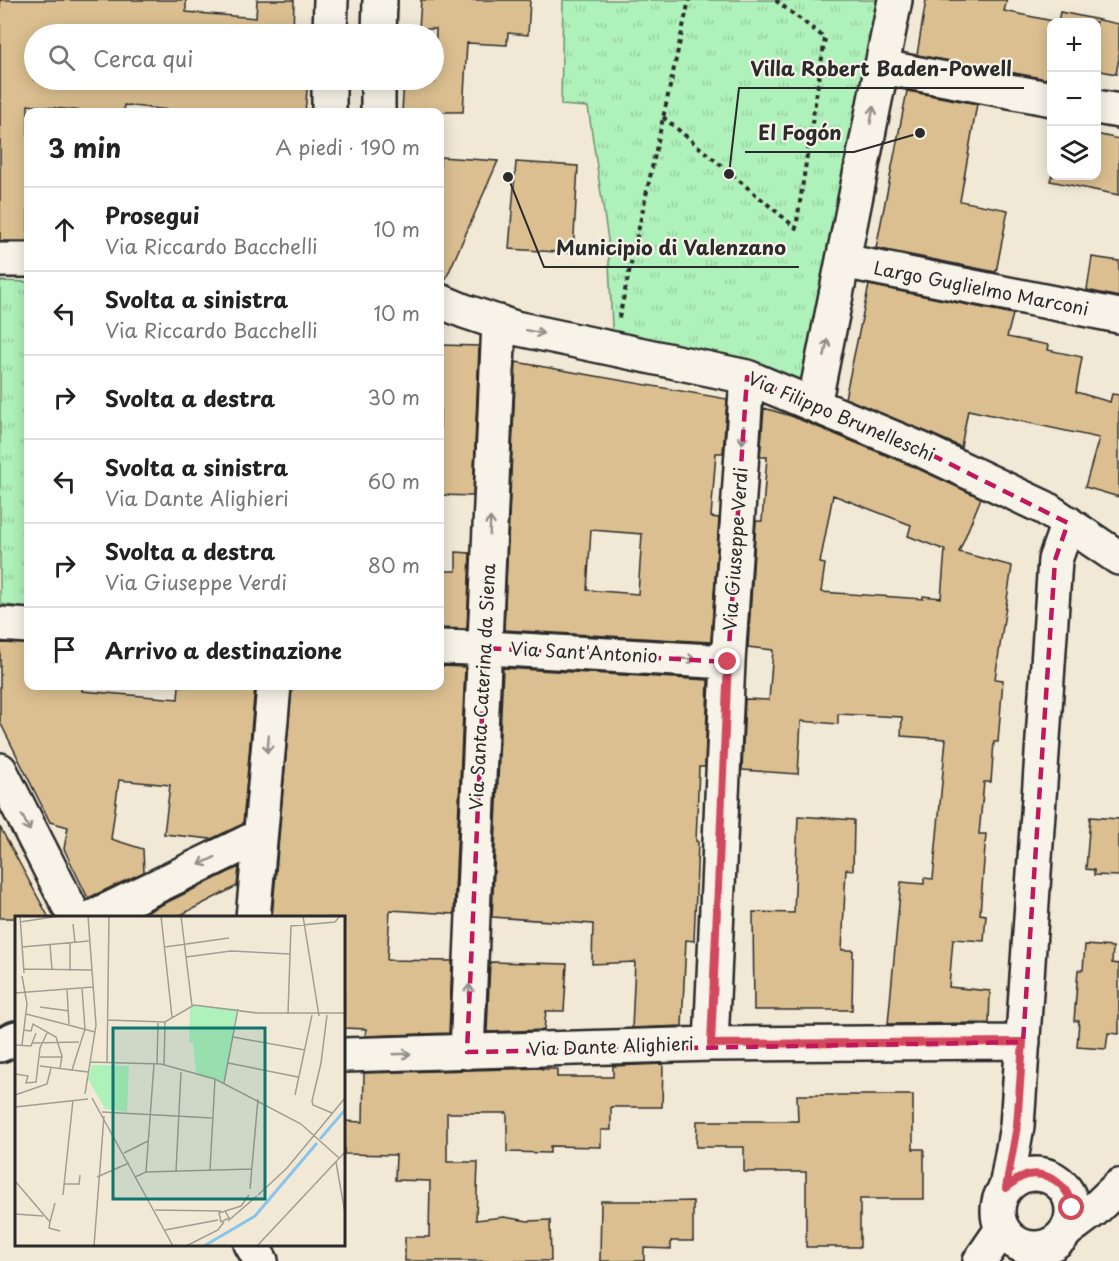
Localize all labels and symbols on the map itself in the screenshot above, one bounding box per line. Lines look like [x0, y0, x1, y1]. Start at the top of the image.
callout: Villa Robert Baden-Powell [739, 50, 1024, 88]
text: Villa Robert Baden-Powell [750, 53, 1012, 83]
one-way arrow [867, 106, 878, 125]
callout: El Fogón [745, 114, 854, 152]
text: El Fogón [758, 117, 842, 147]
callout: Municipio di Valenzano [544, 229, 799, 267]
text: Municipio di Valenzano [556, 232, 786, 262]
street label: Largo Guglielmo Marconi [871, 253, 1091, 322]
one-way arrow [525, 327, 544, 338]
one-way arrow [821, 338, 832, 358]
street label: Via Filippo Brunelleschi [744, 364, 939, 467]
one-way arrow [738, 425, 749, 445]
street label: Via Giuseppe Verdi [715, 466, 754, 632]
one-way arrow [485, 516, 496, 536]
street label: Via Santa Caterina da Siena [462, 562, 501, 811]
street label: Via Sant'Antonio [510, 634, 658, 669]
route end [714, 648, 740, 674]
one-way arrow [676, 654, 696, 665]
one-way arrow [262, 733, 273, 753]
one-way arrow [21, 813, 33, 831]
one-way arrow [198, 856, 216, 868]
inset map [15, 916, 345, 1246]
one-way arrow [464, 984, 475, 1004]
street label: Via Dante Alighieri [528, 1029, 694, 1062]
one-way arrow [391, 1048, 411, 1059]
route start [1058, 1194, 1084, 1220]

